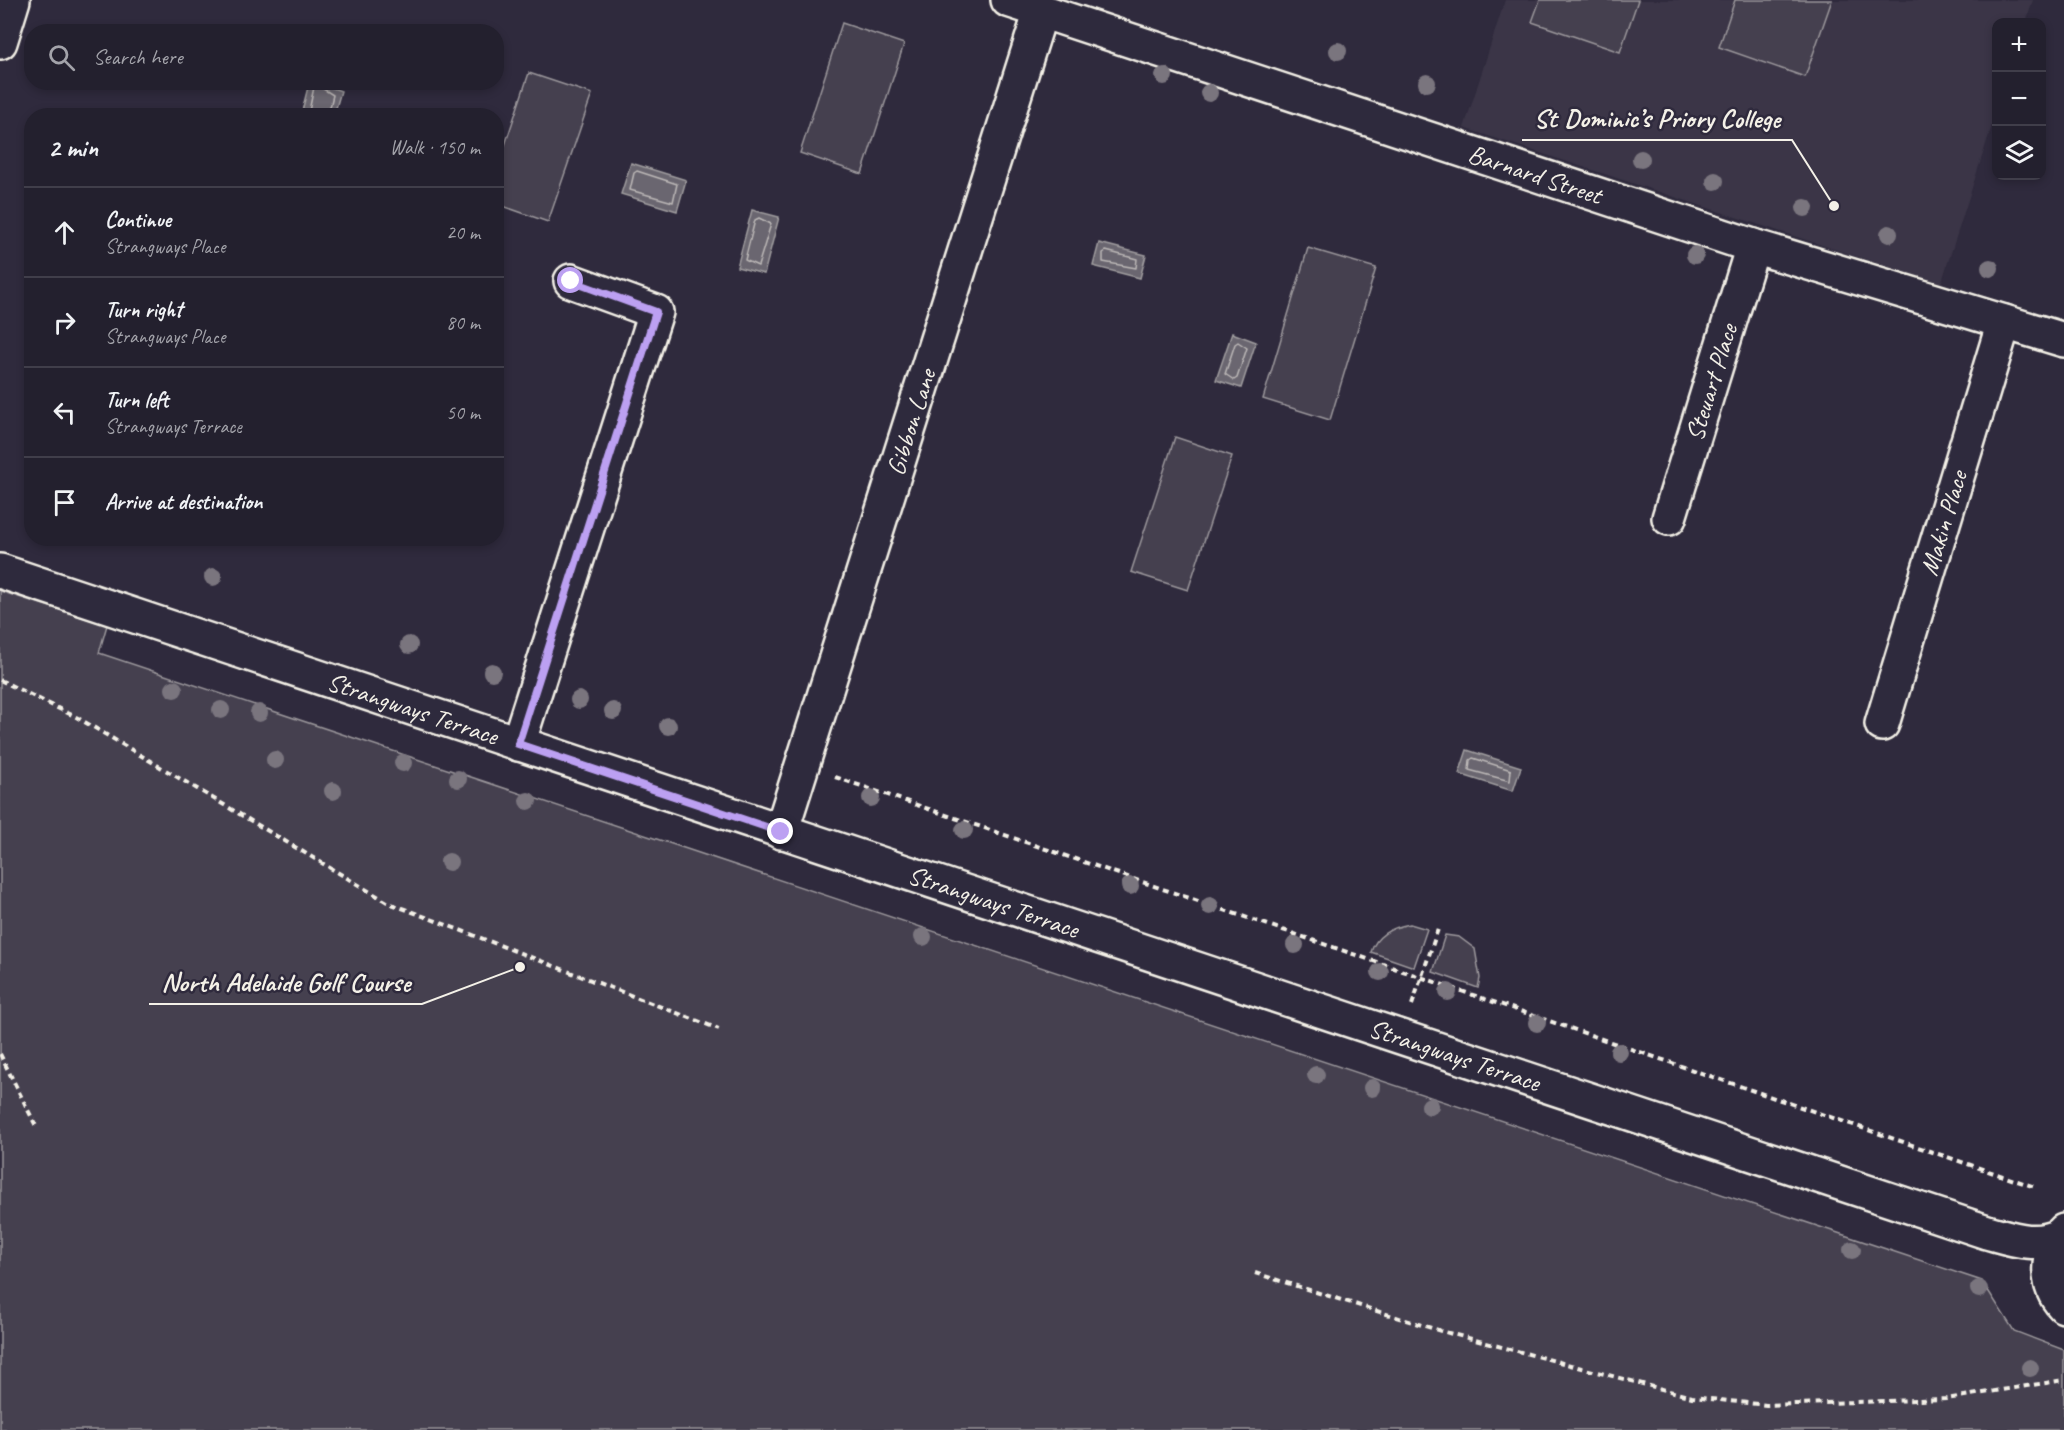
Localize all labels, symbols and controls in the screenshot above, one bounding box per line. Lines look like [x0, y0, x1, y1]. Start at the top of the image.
map controls [1992, 18, 2046, 180]
button: + [1992, 18, 2046, 72]
search box [24, 24, 504, 90]
icon: search [45, 41, 78, 74]
text: Search here [93, 43, 183, 71]
button: − [1992, 72, 2046, 126]
callout: St Dominic’s Priory College [1522, 95, 1792, 140]
text: St Dominic’s Priory College [1534, 101, 1782, 135]
button: layers [1992, 126, 2046, 180]
text: 2 min [48, 131, 98, 164]
text: Walk · 150 m [390, 135, 480, 160]
street label: Barnard Street [1464, 137, 1608, 212]
text: Continue [105, 206, 171, 234]
icon: ahead [48, 216, 81, 249]
text: 20 m [446, 220, 480, 245]
text: Strangways Place [105, 234, 225, 259]
route start [557, 267, 583, 293]
text: Turn right [105, 296, 182, 324]
icon: right [48, 306, 81, 339]
text: 80 m [446, 310, 480, 335]
street label: Steuart Place [1677, 318, 1745, 445]
text: Strangways Place [105, 324, 225, 349]
street label: Gibbon Lane [879, 362, 944, 479]
text: Turn left [105, 386, 169, 414]
icon: left [48, 396, 81, 429]
text: 50 m [446, 400, 480, 425]
text: Strangways Terrace [105, 414, 242, 439]
street label: Makin Place [1912, 464, 1975, 579]
icon: arrive [48, 486, 81, 519]
text: Arrive at destination [105, 488, 262, 516]
street label: Strangways Terrace [323, 665, 504, 753]
route end [767, 818, 793, 844]
street label: Strangways Terrace [904, 858, 1085, 946]
callout: North Adelaide Golf Course [149, 959, 422, 1004]
text: North Adelaide Golf Course [161, 965, 413, 999]
street label: Strangways Terrace [1365, 1011, 1546, 1099]

